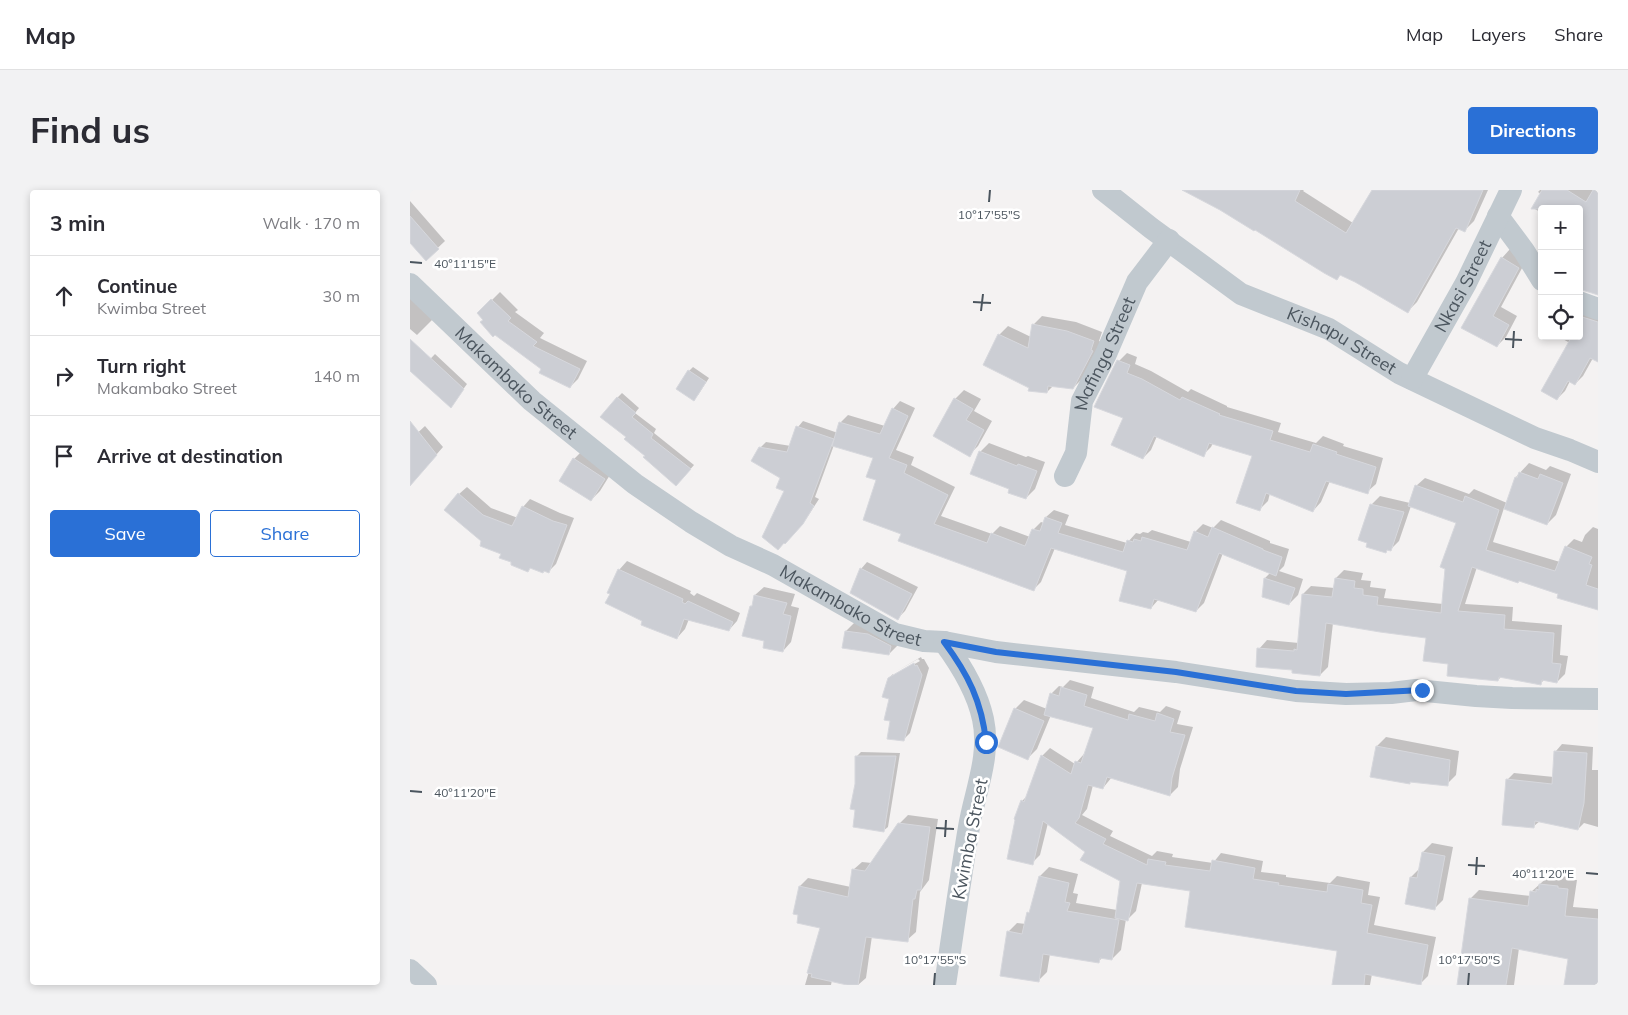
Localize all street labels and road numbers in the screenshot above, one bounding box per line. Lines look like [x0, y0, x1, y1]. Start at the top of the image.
street label: Nkasi Street [1429, 236, 1496, 336]
street label: Mafinga Street [1069, 293, 1140, 412]
street label: Kishapu Street [1284, 301, 1401, 379]
street label: Makambako Street [450, 321, 582, 444]
street label: Makambako Street [776, 559, 924, 651]
street label: Kwimba Street [947, 776, 993, 901]

